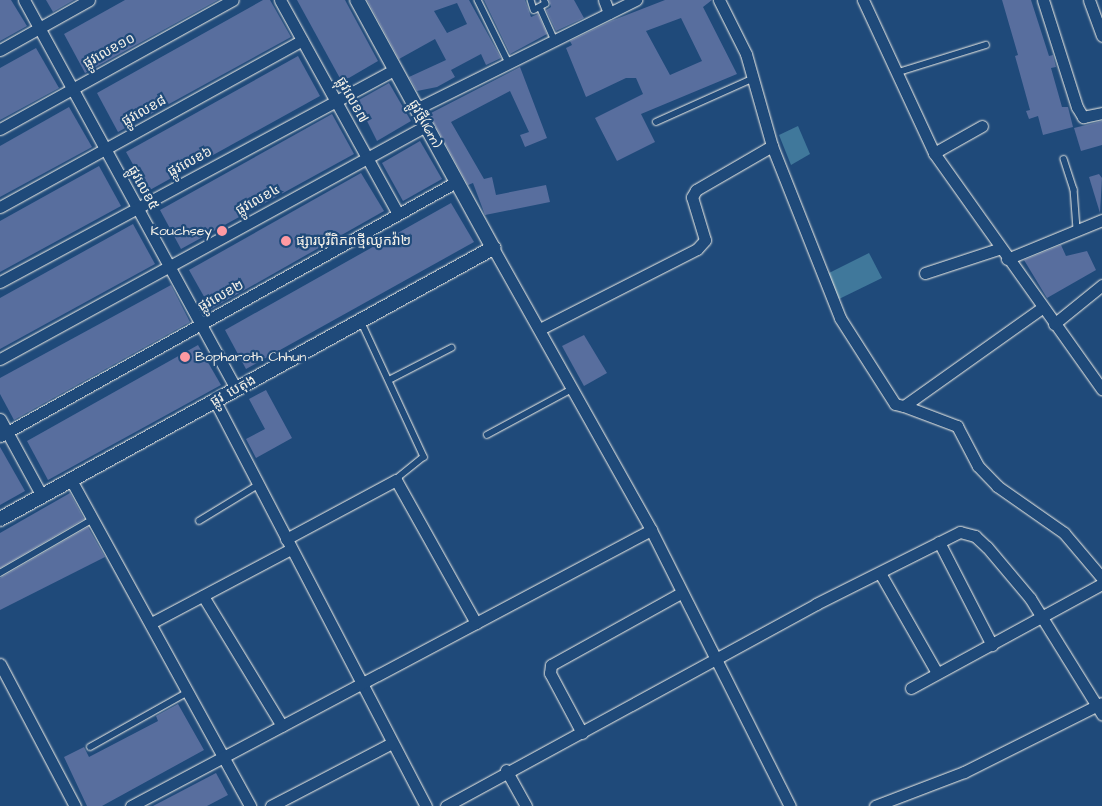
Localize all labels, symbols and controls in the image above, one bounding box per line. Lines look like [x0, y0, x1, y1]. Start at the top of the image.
street label: ផ្លូវលេខ១០ [80, 30, 138, 72]
street label: ផ្លុវលេខ៧ [332, 74, 372, 126]
street label: ផ្លូវលេខ៨ [119, 92, 169, 130]
street label: ផ្លូវថ្មី(16m) [405, 97, 445, 151]
street label: ផ្លូវលេខ៦ [165, 143, 215, 181]
street label: ផ្លូវលេខ៥ [124, 163, 162, 213]
street label: ផ្លូវលេខ៤ [233, 181, 283, 219]
place label: Kouchsey [150, 223, 212, 239]
marker: Kouchsey [216, 225, 228, 237]
place label: ផ្សារបុរីពិភពថ្មីឈូកវ៉ា២ [296, 233, 411, 249]
marker: ផ្សារបុរីពិភពថ្មីឈូកវ៉ា២ [280, 235, 292, 247]
street label: ផ្លូវលេខ២ [195, 277, 247, 315]
place label: Bopharoth Chhun [195, 349, 306, 365]
marker: Bopharoth Chhun [179, 351, 191, 363]
street label: ផ្លូវ បេតុង [207, 372, 259, 410]

